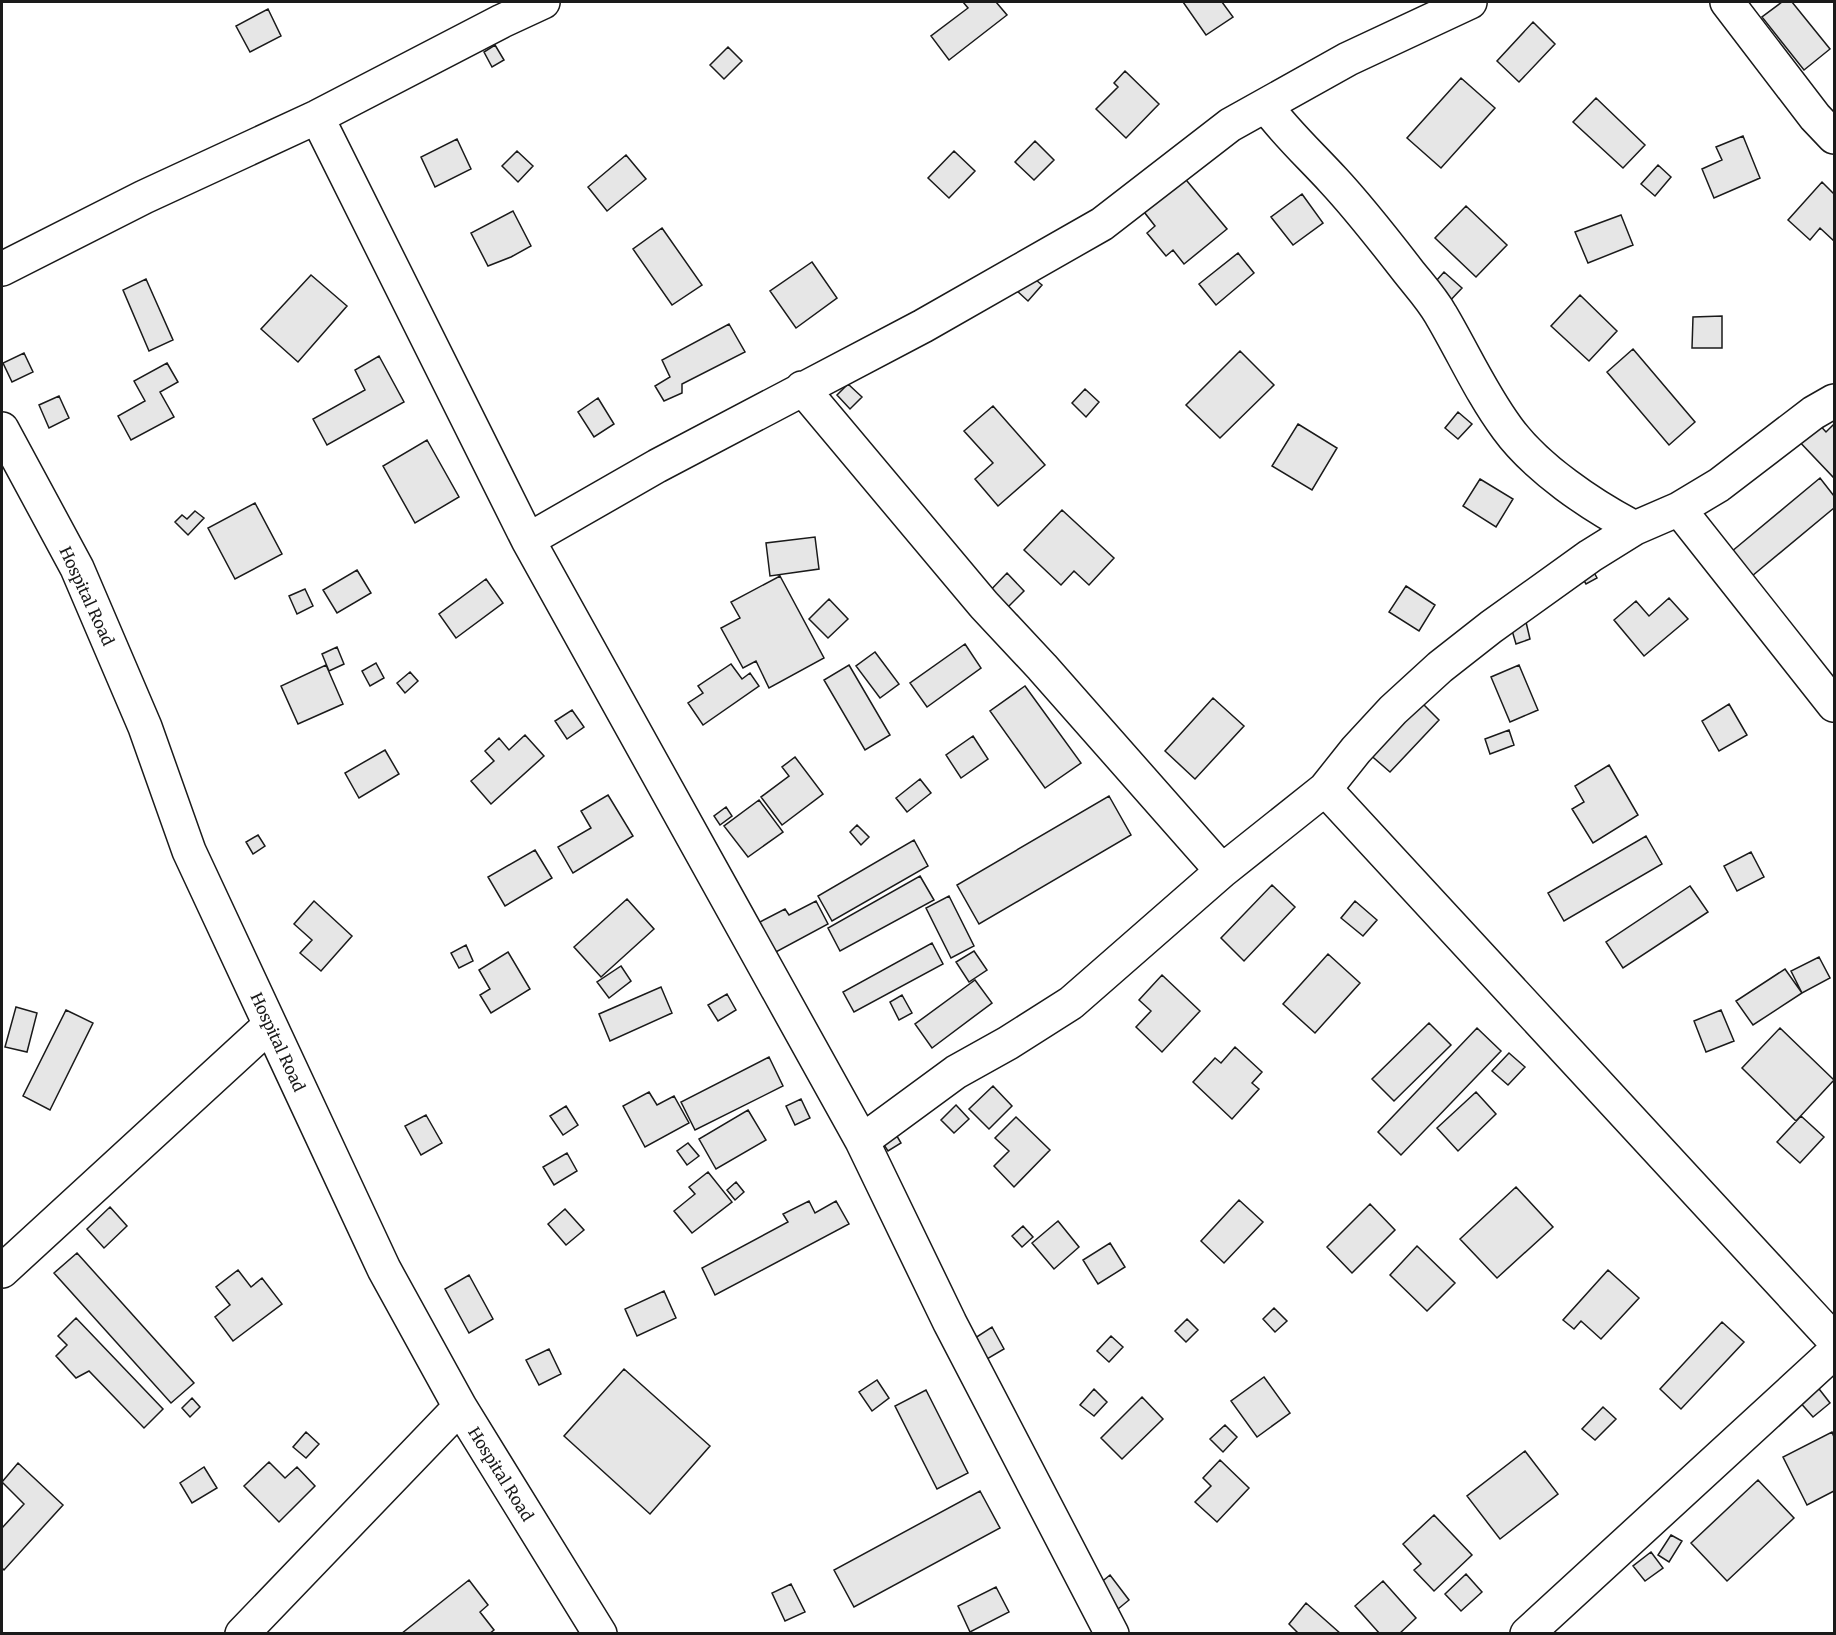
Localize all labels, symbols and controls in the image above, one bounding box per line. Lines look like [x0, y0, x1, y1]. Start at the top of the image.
street label: Hospital Road [55, 543, 119, 649]
street label: Hospital Road [246, 989, 310, 1095]
street label: Hospital Road [464, 1423, 538, 1525]

